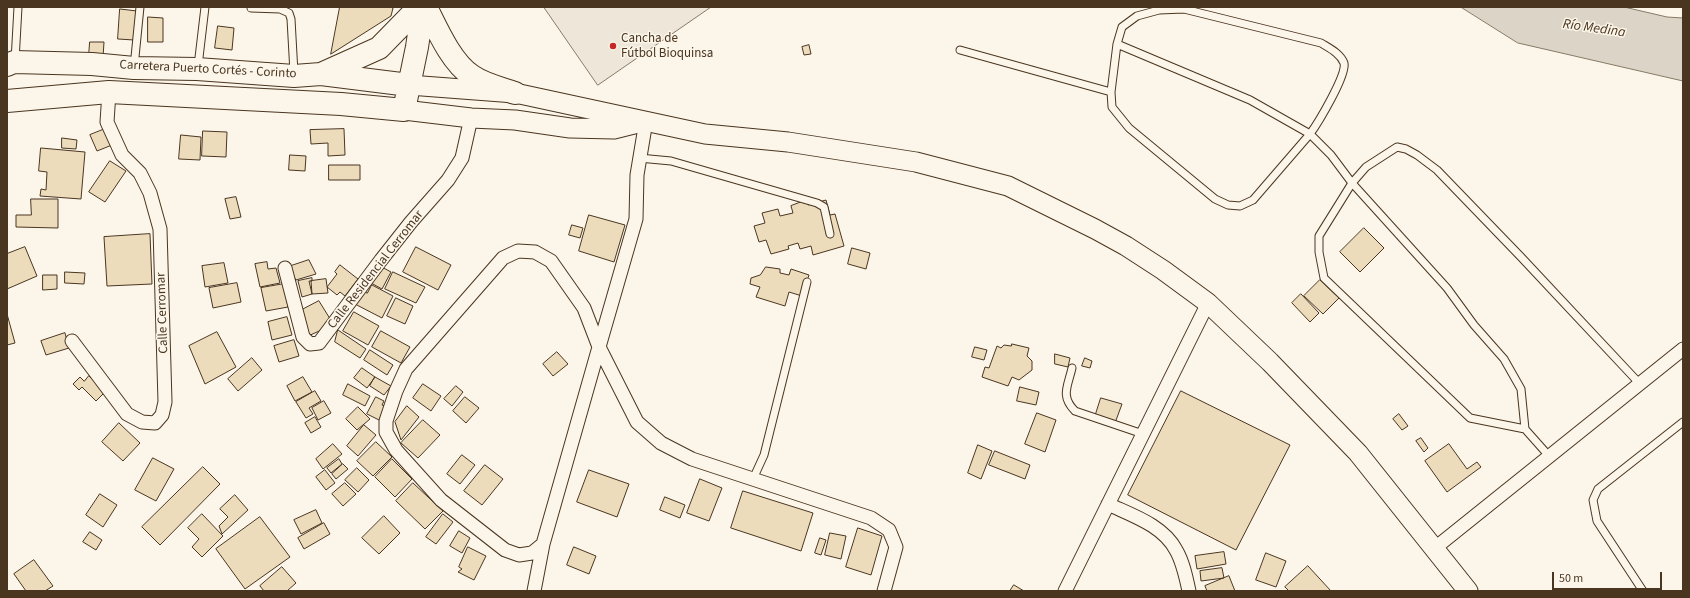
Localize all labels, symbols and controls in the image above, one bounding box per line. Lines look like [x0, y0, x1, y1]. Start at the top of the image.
water label: Río Medina [1561, 16, 1627, 42]
place label: Cancha de Fútbol Bioquinsa [621, 31, 713, 62]
marker: Cancha de Fútbol Bioquinsa [608, 41, 618, 51]
street label: Carretera Puerto Cortés - Corinto [119, 58, 297, 82]
street label: Calle Residencial Cerromar [325, 208, 427, 332]
street label: Calle Cerromar [154, 272, 172, 354]
scale bar [1554, 564, 1664, 590]
text: 50 m [1559, 570, 1583, 587]

